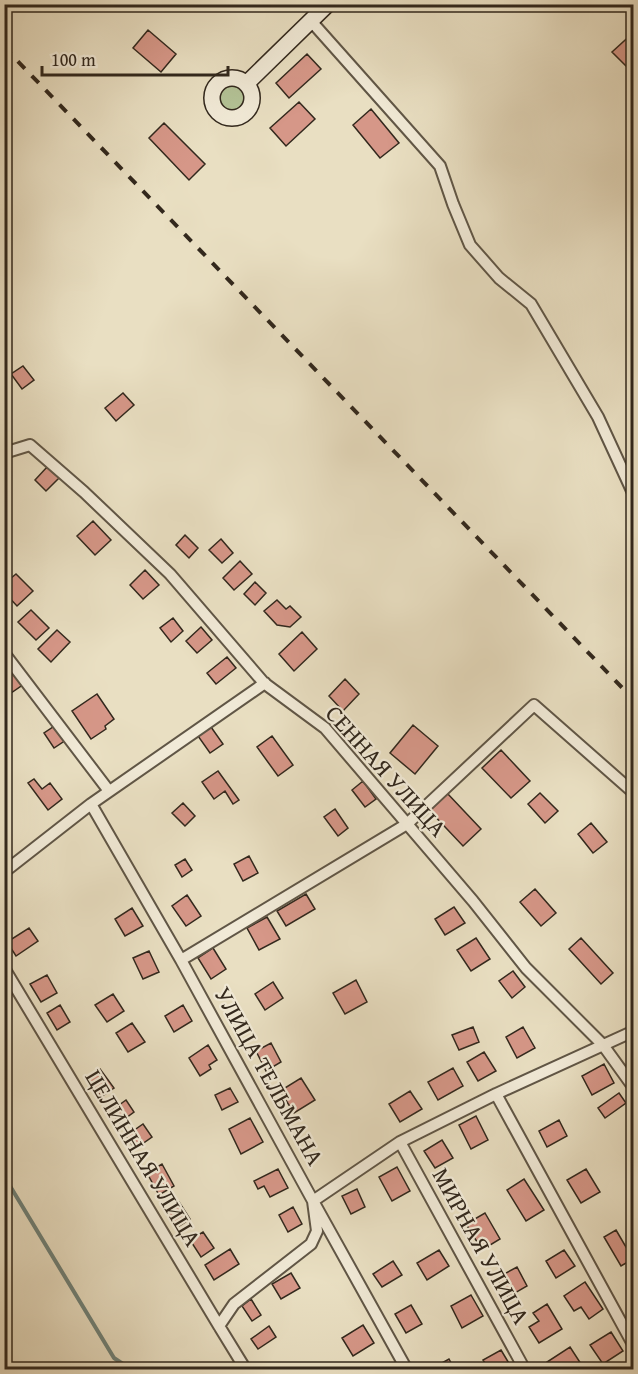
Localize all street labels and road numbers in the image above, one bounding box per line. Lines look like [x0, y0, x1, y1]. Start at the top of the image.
street label: СЕННАЯ УЛИЦА [317, 697, 456, 845]
street label: УЛИЦА ТЕЛЬМАНА [206, 980, 333, 1172]
street label: ЦЕЛИННАЯ УЛИЦА [77, 1063, 210, 1253]
street label: МИРНАЯ УЛИЦА [424, 1161, 539, 1331]

